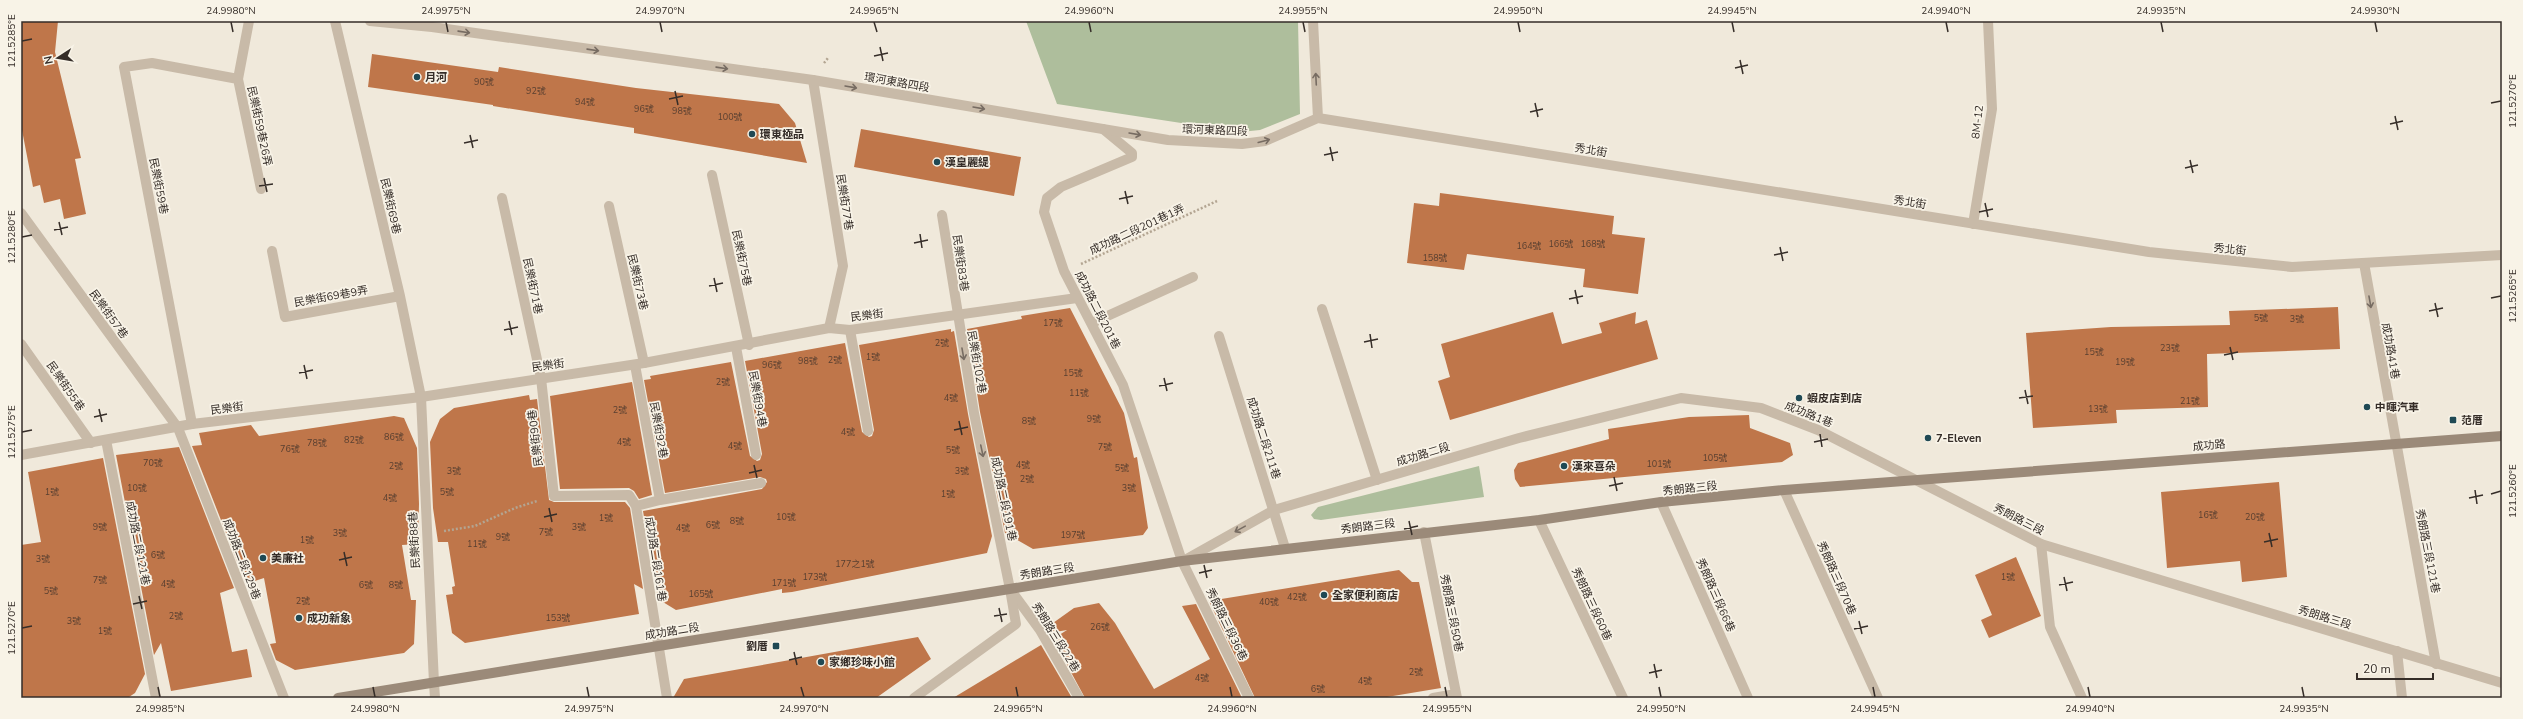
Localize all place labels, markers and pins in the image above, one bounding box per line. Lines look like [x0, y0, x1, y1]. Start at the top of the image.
place label: 月河 [425, 70, 447, 85]
marker: 月河 [412, 72, 422, 82]
place label: 環東極品 [760, 127, 804, 142]
marker: 環東極品 [747, 129, 757, 139]
place label: 漢皇麗緹 [945, 155, 989, 170]
marker: 漢皇麗緹 [932, 157, 942, 167]
place label: 蝦皮店到店 [1807, 391, 1862, 406]
marker: 蝦皮店到店 [1794, 393, 1804, 403]
place label: 中暉汽車 [2375, 400, 2419, 415]
marker: 中暉汽車 [2362, 402, 2372, 412]
place label: 范厝 [2461, 413, 2483, 428]
marker: 范厝 [2448, 415, 2458, 425]
place label: 7-Eleven [1936, 431, 1981, 446]
marker: 7-Eleven [1923, 433, 1933, 443]
place label: 漢來喜朵 [1572, 459, 1616, 474]
marker: 漢來喜朵 [1559, 461, 1569, 471]
place label: 美廉社 [271, 551, 304, 566]
marker: 美廉社 [258, 553, 268, 563]
place label: 全家便利商店 [1332, 588, 1398, 603]
marker: 全家便利商店 [1319, 590, 1329, 600]
place label: 成功新象 [307, 611, 351, 626]
marker: 成功新象 [294, 613, 304, 623]
place label: 劉厝 [746, 639, 768, 654]
marker: 劉厝 [771, 641, 781, 651]
place label: 家鄉珍味小館 [829, 655, 895, 670]
marker: 家鄉珍味小館 [816, 657, 826, 667]

